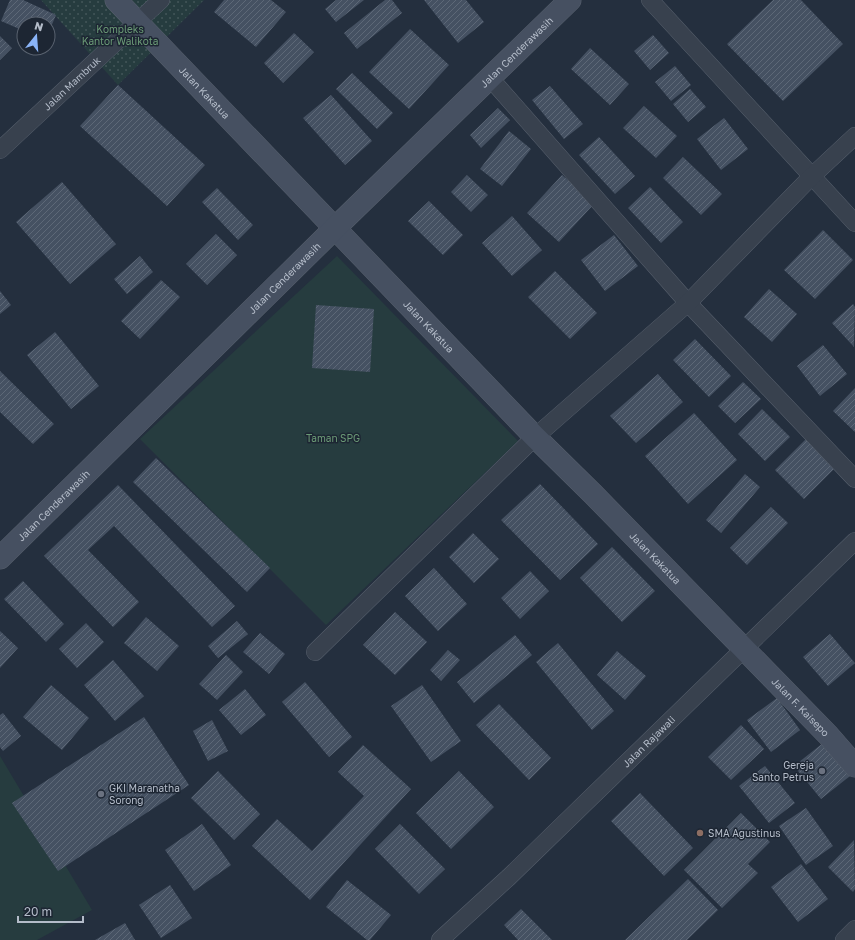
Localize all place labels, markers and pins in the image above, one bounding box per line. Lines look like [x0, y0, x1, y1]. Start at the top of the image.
place label: Gereja Santo Petrus [752, 759, 814, 783]
marker: Gereja Santo Petrus [817, 766, 827, 776]
place label: GKI Maranatha Sorong [109, 782, 180, 806]
marker: GKI Maranatha Sorong [96, 789, 106, 799]
place label: SMA Agustinus [708, 827, 780, 839]
marker: SMA Agustinus [695, 828, 705, 838]

